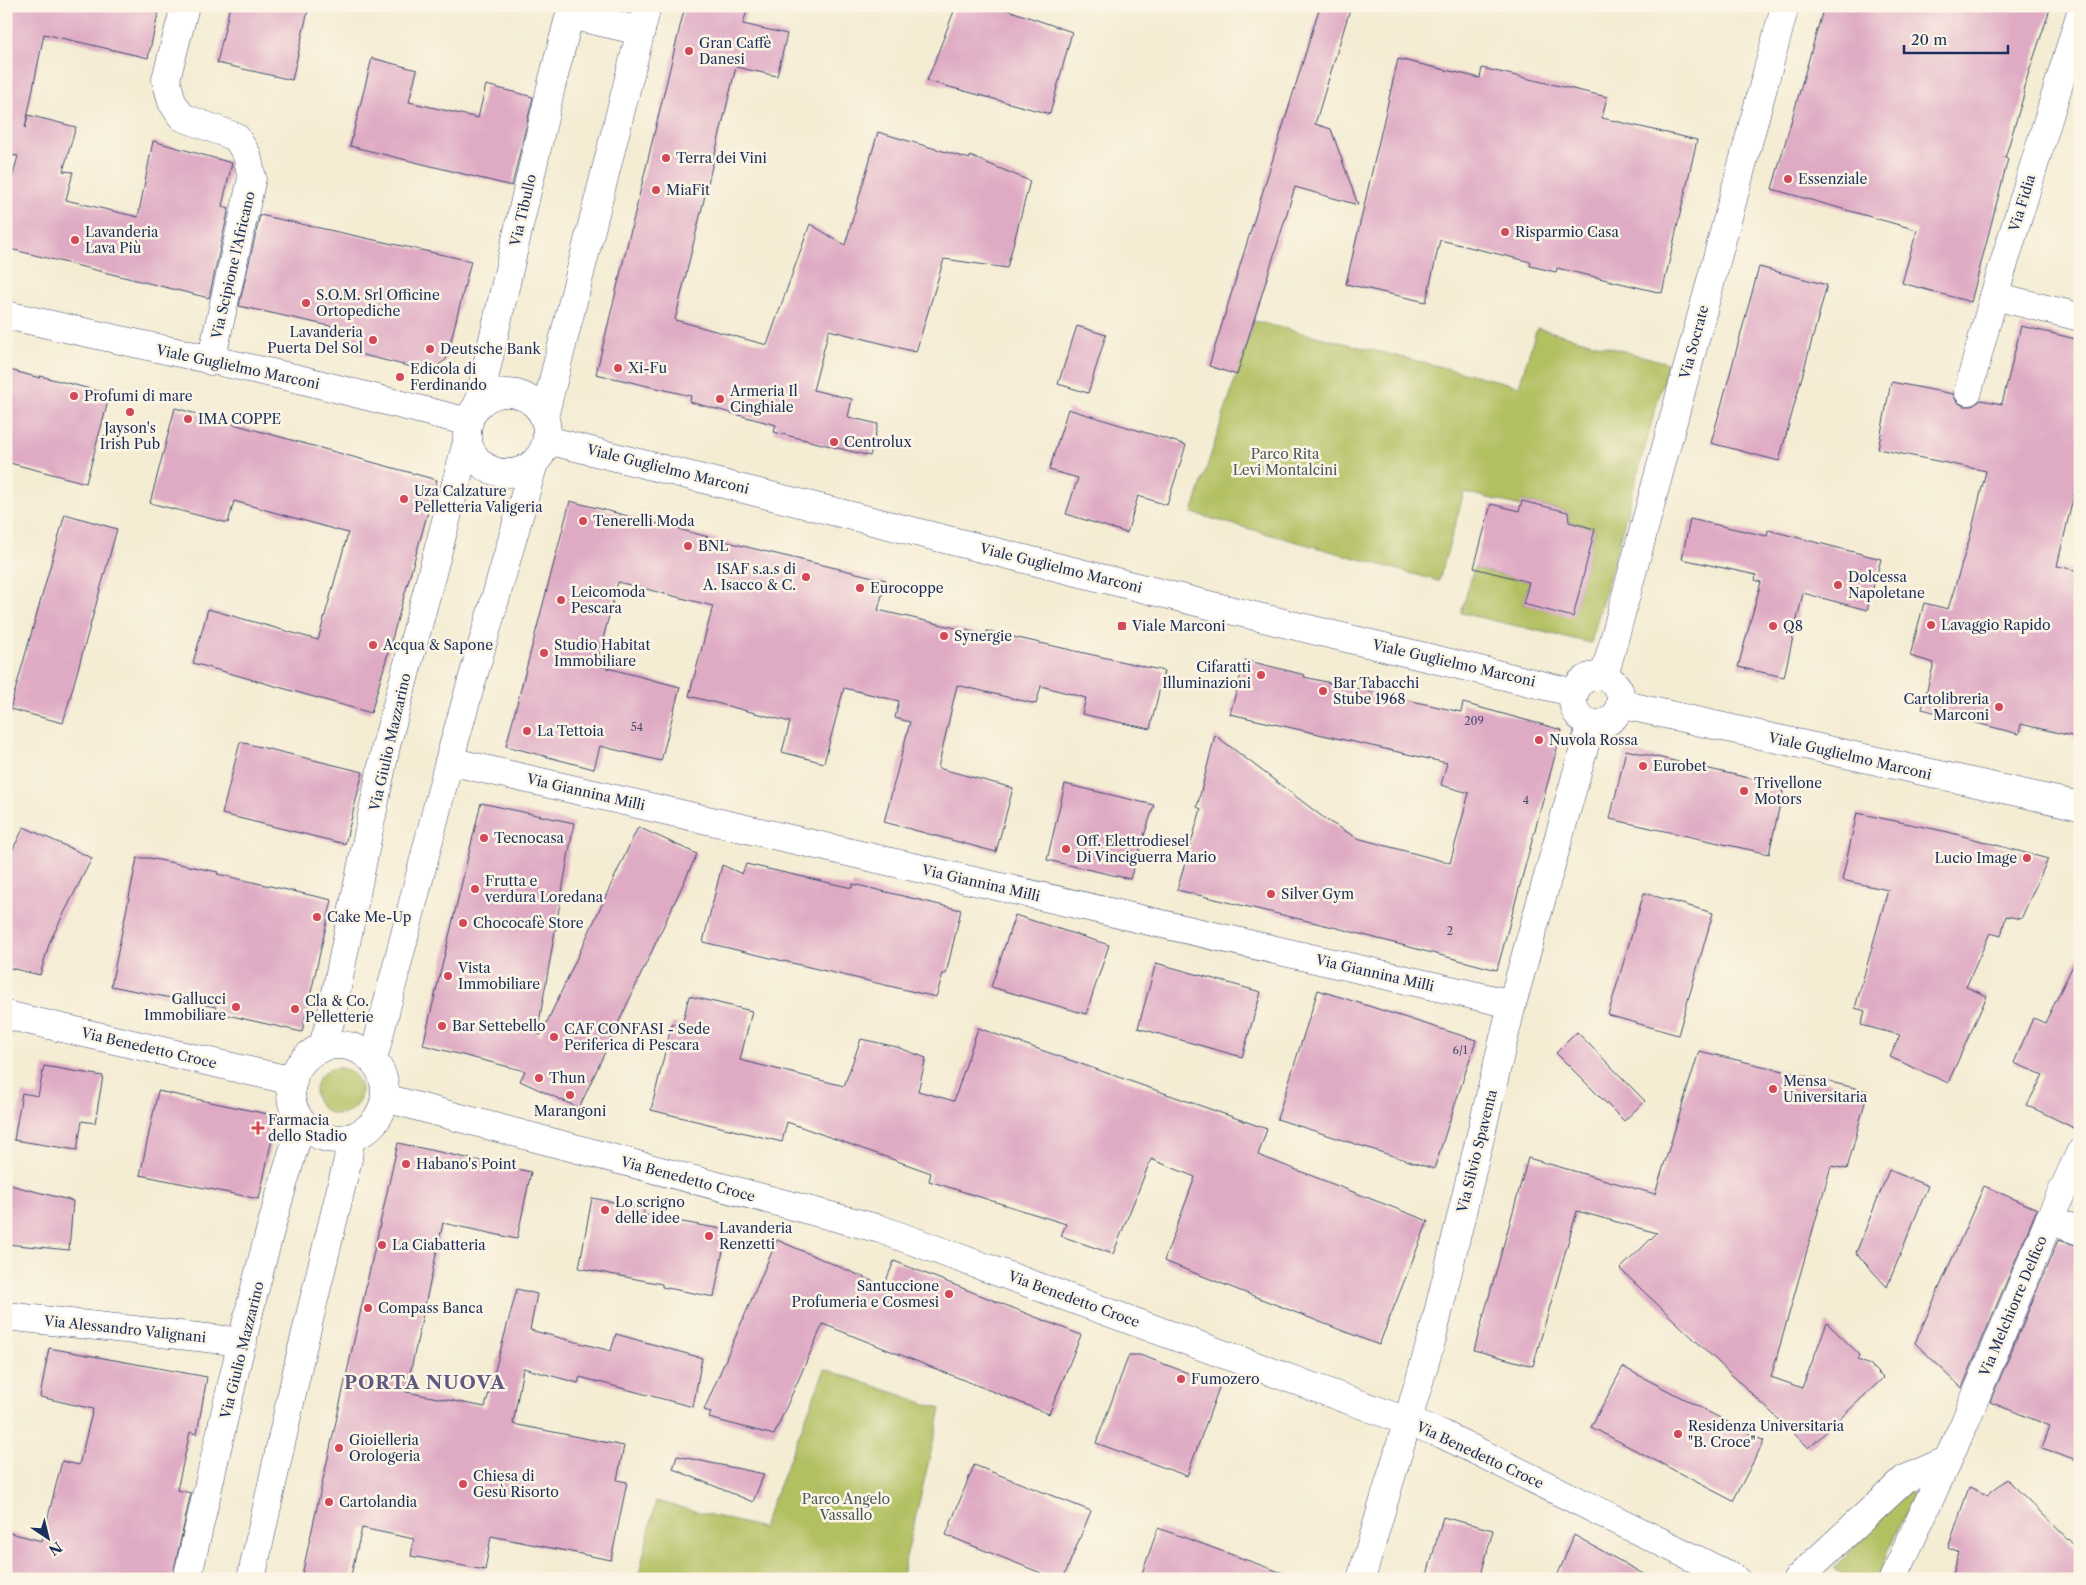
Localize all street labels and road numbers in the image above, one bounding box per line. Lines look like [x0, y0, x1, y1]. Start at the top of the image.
street label: Via Tibullo [506, 172, 540, 249]
street label: Via Fidia [2005, 172, 2039, 235]
street label: Via Scipione l'Africano [207, 189, 259, 342]
street label: Via Socrate [1675, 303, 1713, 382]
street label: Viale Guglielmo Marconi [154, 341, 321, 393]
street label: Viale Guglielmo Marconi [584, 440, 751, 498]
street label: Viale Guglielmo Marconi [977, 539, 1144, 597]
street label: Viale Guglielmo Marconi [1370, 635, 1537, 691]
street label: Via Giulio Mazzarino [365, 671, 415, 814]
street label: Viale Guglielmo Marconi [1766, 728, 1933, 784]
street label: Via Giannina Milli [524, 769, 647, 814]
street label: Via Giannina Milli [919, 860, 1042, 905]
street label: Via Giannina Milli [1313, 950, 1436, 995]
street label: Via Benedetto Croce [79, 1023, 219, 1072]
street label: Via Silvio Spaventa [1453, 1087, 1501, 1215]
street label: Via Benedetto Croce [618, 1152, 757, 1206]
street label: Via Melchiorre Delfico [1975, 1233, 2051, 1380]
street label: Via Benedetto Croce [1005, 1267, 1142, 1331]
street label: Via Giulio Mazzarino [216, 1279, 268, 1422]
street label: Via Alessandro Valignani [42, 1311, 207, 1346]
street label: Via Benedetto Croce [1413, 1417, 1547, 1492]

